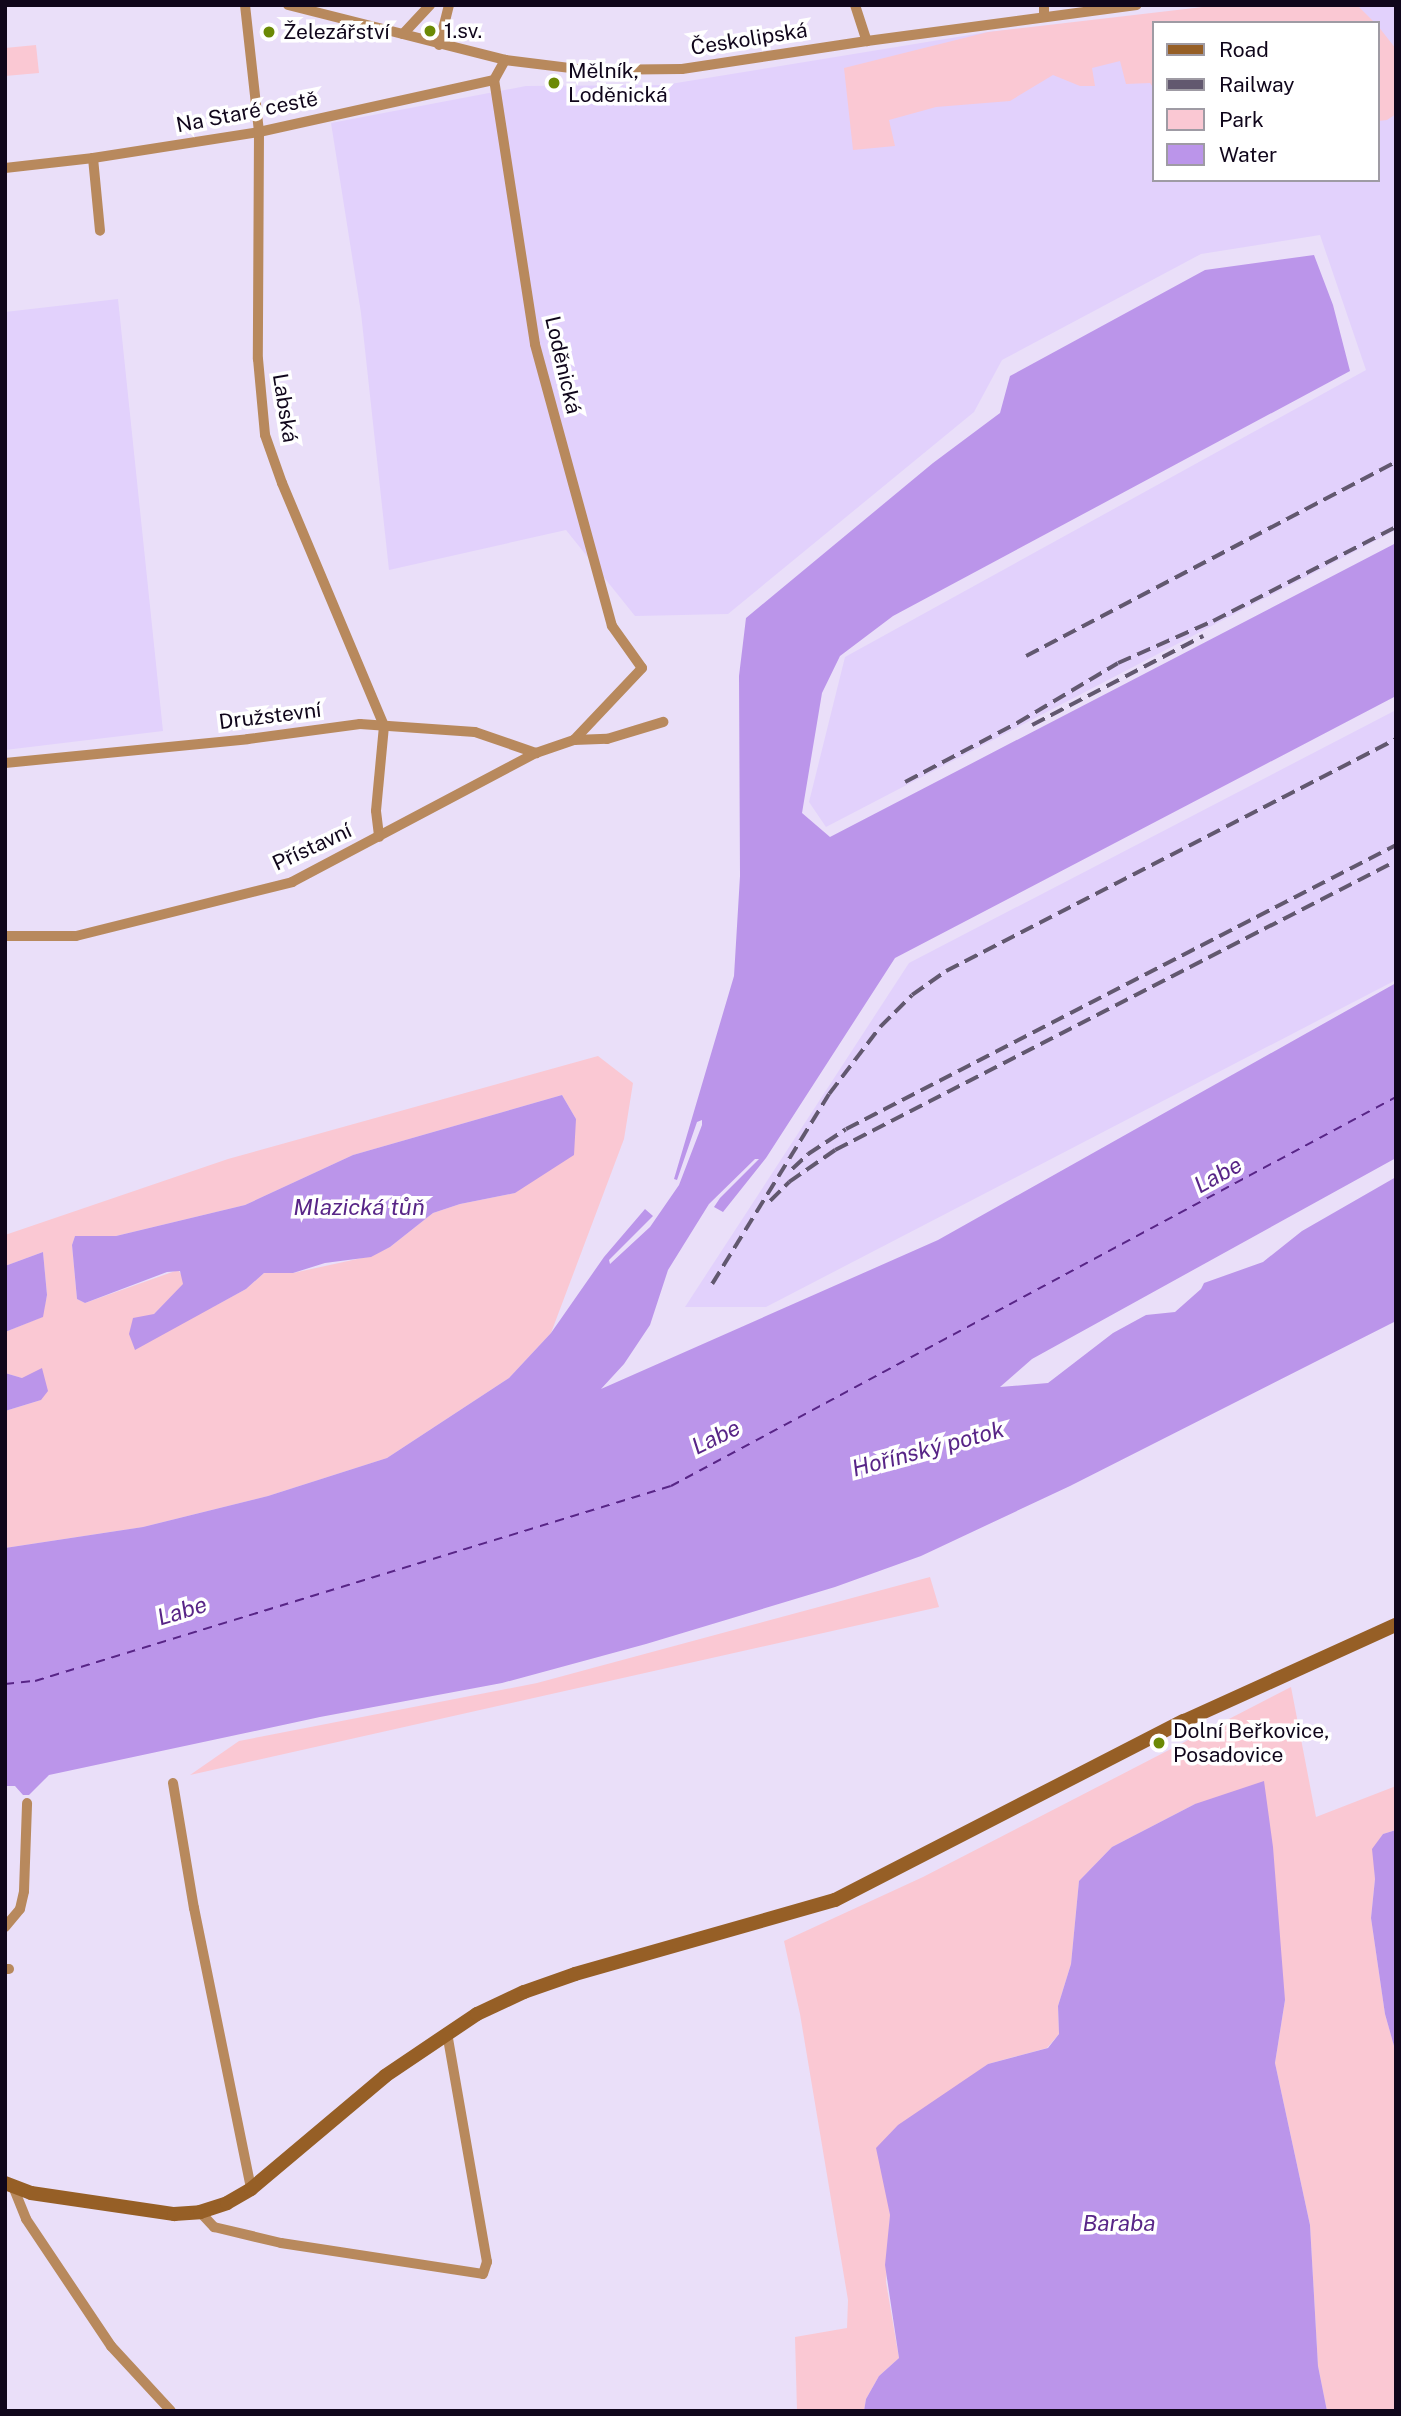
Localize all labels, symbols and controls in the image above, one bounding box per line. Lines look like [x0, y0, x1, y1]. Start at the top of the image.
street label: Českolipská [689, 17, 809, 61]
place label: 1.sv. [444, 18, 482, 44]
place label: Železářství [283, 19, 390, 45]
legend [1152, 21, 1380, 182]
marker: 1.sv. [422, 23, 438, 39]
marker: Železářství [261, 24, 277, 40]
text: Road [1219, 37, 1269, 62]
place label: Mělník, Loděnická [568, 58, 668, 108]
text: Railway [1219, 72, 1295, 97]
marker: Mělník, Loděnická [546, 75, 562, 91]
street label: Na Staré cestě [174, 86, 320, 138]
text: Park [1219, 107, 1264, 132]
text: Water [1219, 142, 1277, 167]
street label: Loděnická [540, 314, 586, 416]
street label: Labská [267, 372, 303, 444]
street label: Družstevní [217, 697, 323, 735]
street label: Přístavní [269, 818, 355, 876]
water label: Labe [1189, 1151, 1247, 1199]
water label: Mlazická tůň [293, 1193, 425, 1221]
water label: Labe [687, 1414, 745, 1460]
water label: Hořínský potok [849, 1415, 1007, 1483]
water label: Labe [154, 1590, 210, 1632]
place label: Dolní Beřkovice, Posadovice [1173, 1718, 1329, 1768]
marker: Dolní Beřkovice, Posadovice [1151, 1735, 1167, 1751]
water label: Baraba [1083, 2209, 1155, 2237]

